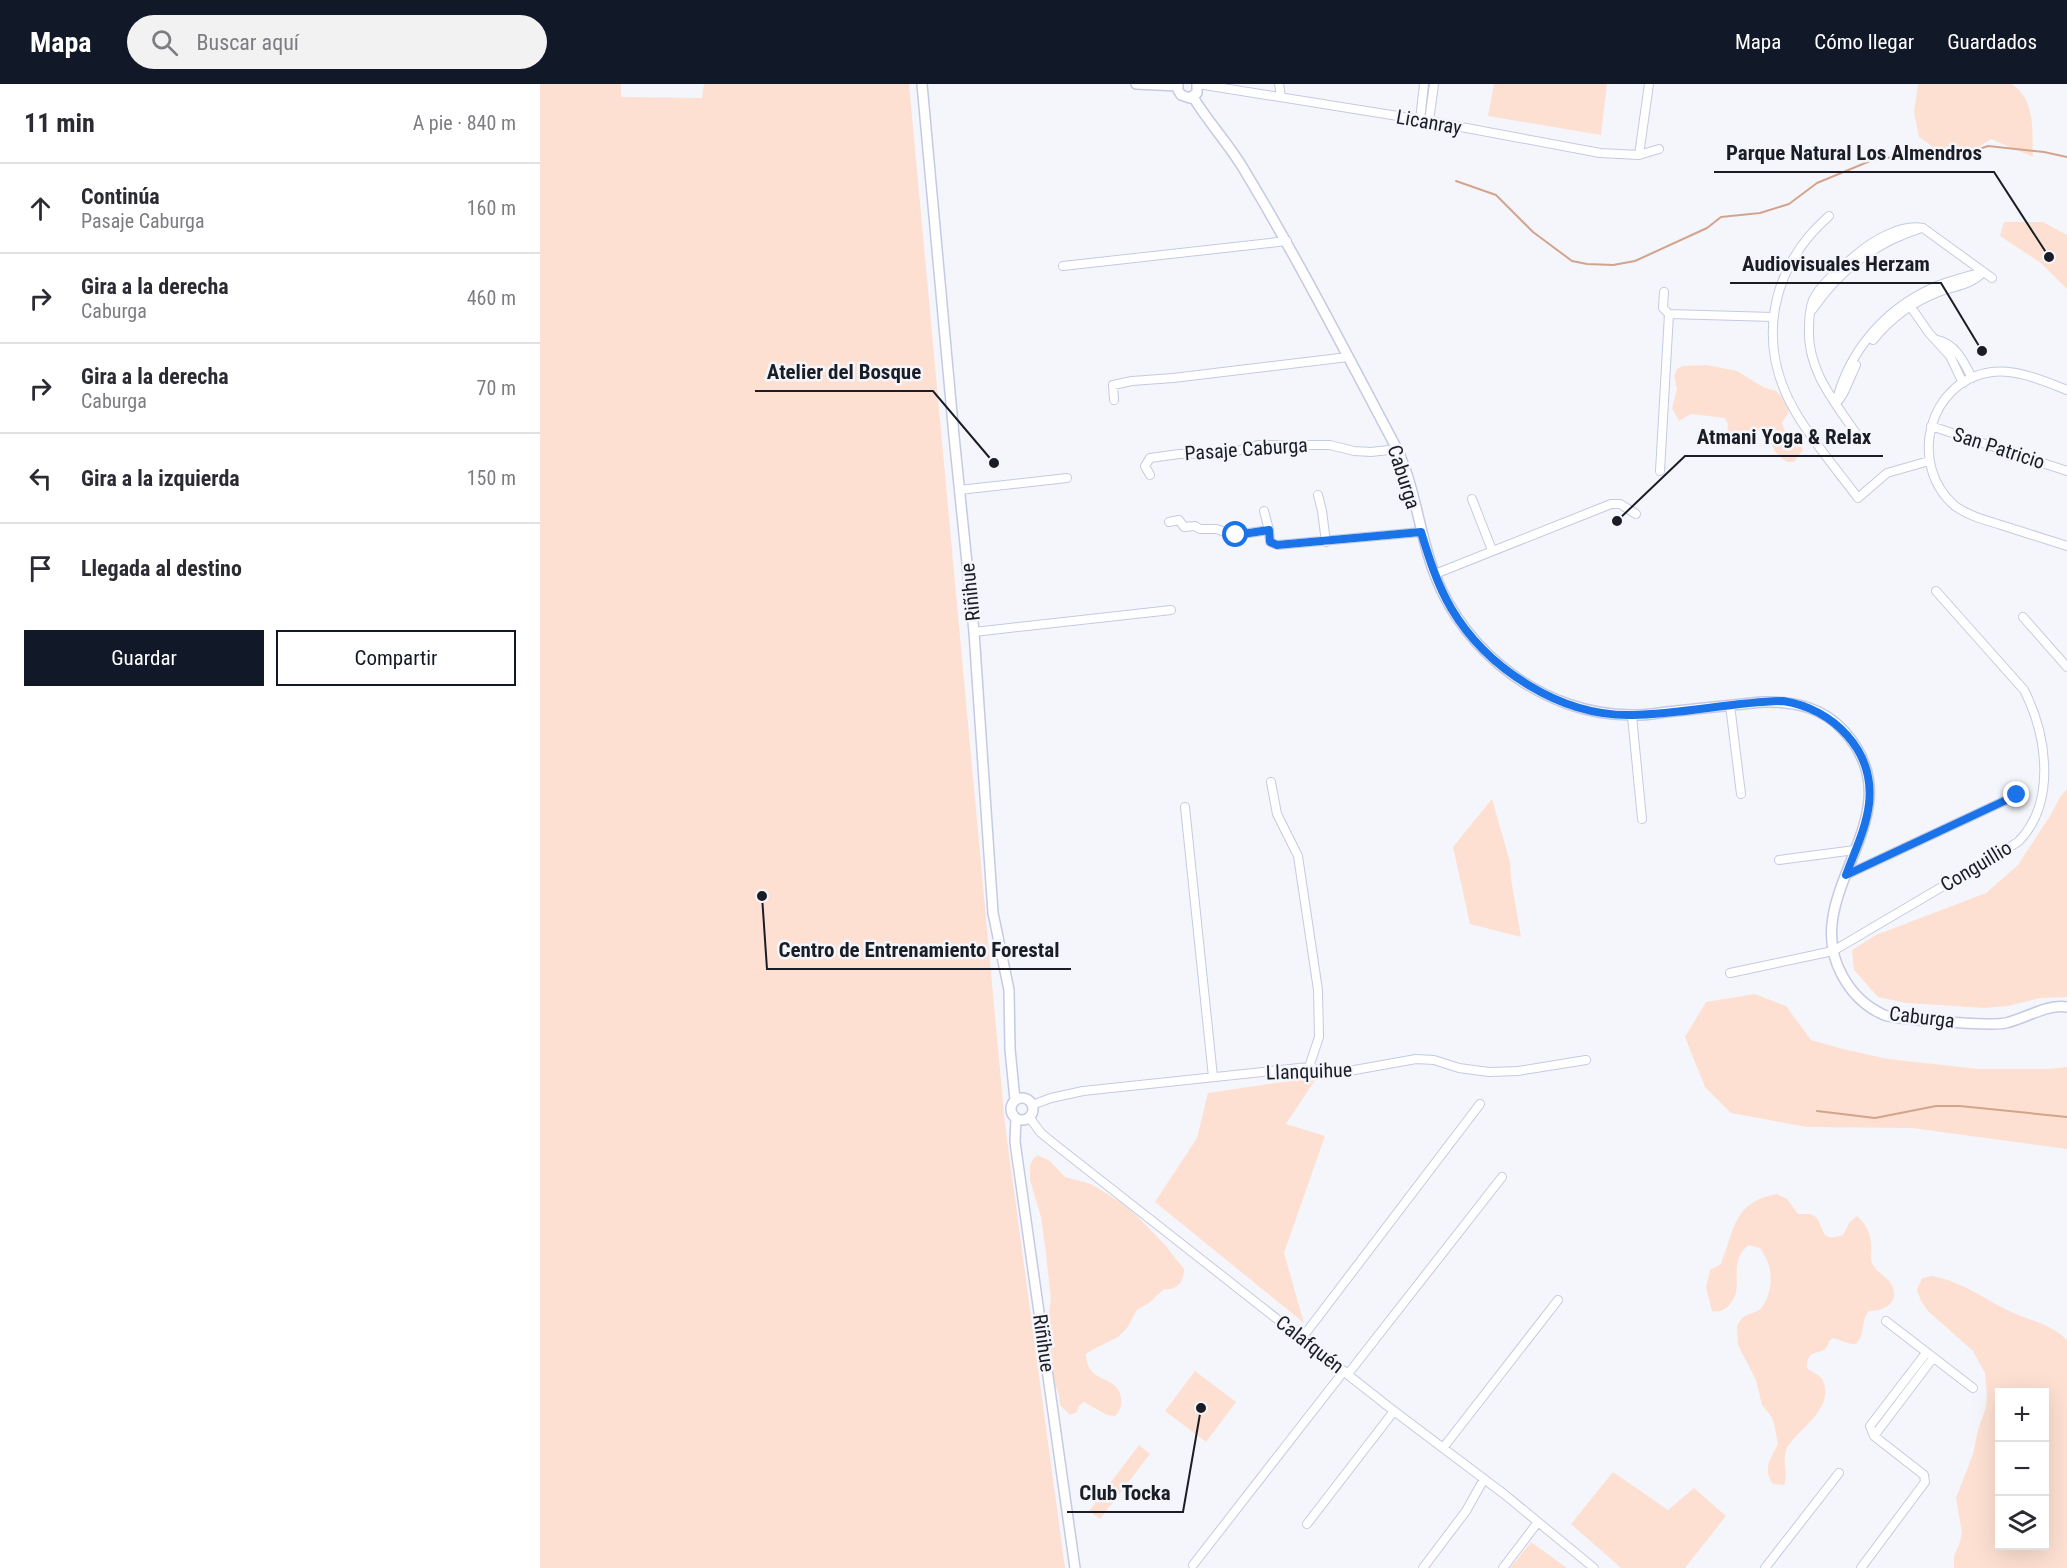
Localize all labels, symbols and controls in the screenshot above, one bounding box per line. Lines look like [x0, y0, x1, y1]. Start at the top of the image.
search box [127, 15, 547, 69]
text: Mapa [30, 26, 91, 59]
icon: search [148, 26, 181, 59]
text: Buscar aquí [196, 30, 299, 55]
text: Mapa [1735, 30, 1781, 54]
text: Cómo llegar [1814, 30, 1914, 54]
text: Guardados [1947, 30, 2037, 54]
street label: Licanray [1394, 104, 1464, 140]
text: 11 min [24, 108, 95, 138]
text: A pie · 840 m [413, 111, 516, 135]
callout: Parque Natural Los Almendros [1714, 133, 1994, 172]
text: Parque Natural Los Almendros [1726, 141, 1982, 165]
text: Continúa [81, 184, 160, 209]
icon: ahead [24, 192, 57, 225]
text: 160 m [467, 196, 516, 220]
text: Pasaje Caburga [81, 209, 205, 233]
callout: Audiovisuales Herzam [1730, 244, 1941, 283]
text: Audiovisuales Herzam [1742, 252, 1930, 276]
text: Gira a la derecha [81, 274, 229, 299]
icon: right [24, 282, 57, 315]
text: 460 m [467, 286, 516, 310]
text: Caburga [81, 299, 147, 323]
callout: Atelier del Bosque [755, 352, 933, 391]
text: Atelier del Bosque [767, 360, 921, 384]
text: Gira a la derecha [81, 364, 229, 389]
icon: right [24, 372, 57, 405]
text: 70 m [477, 376, 516, 400]
text: Caburga [81, 389, 147, 413]
callout: Atmani Yoga & Relax [1685, 417, 1883, 456]
street label: San Patricio [1950, 422, 2048, 474]
text: Atmani Yoga & Relax [1697, 425, 1872, 449]
street label: Pasaje Caburga [1184, 433, 1308, 465]
street label: Caburga [1382, 442, 1426, 512]
icon: left [24, 462, 57, 495]
text: Gira a la izquierda [81, 466, 240, 491]
text: 150 m [467, 466, 516, 490]
route start [1222, 521, 1248, 547]
icon: arrive [24, 552, 57, 585]
text: Llegada al destino [81, 556, 242, 581]
street label: Riñihue [955, 562, 985, 622]
button: Guardar [24, 630, 264, 686]
button: Compartir [276, 630, 516, 686]
route end [2003, 781, 2029, 807]
street label: Conguillio [1936, 835, 2016, 897]
callout: Centro de Entrenamiento Forestal [767, 930, 1071, 969]
text: Centro de Entrenamiento Forestal [779, 938, 1059, 962]
street label: Caburga [1888, 1001, 1956, 1033]
street label: Llanquihue [1265, 1058, 1353, 1084]
street label: Calafquén [1271, 1310, 1349, 1378]
street label: Riñihue [1028, 1313, 1060, 1373]
map controls [1995, 1388, 2049, 1550]
button: + [1995, 1388, 2049, 1442]
button: − [1995, 1442, 2049, 1496]
callout: Club Tocka [1067, 1473, 1183, 1512]
text: Club Tocka [1079, 1481, 1171, 1505]
button: layers [1995, 1496, 2049, 1550]

